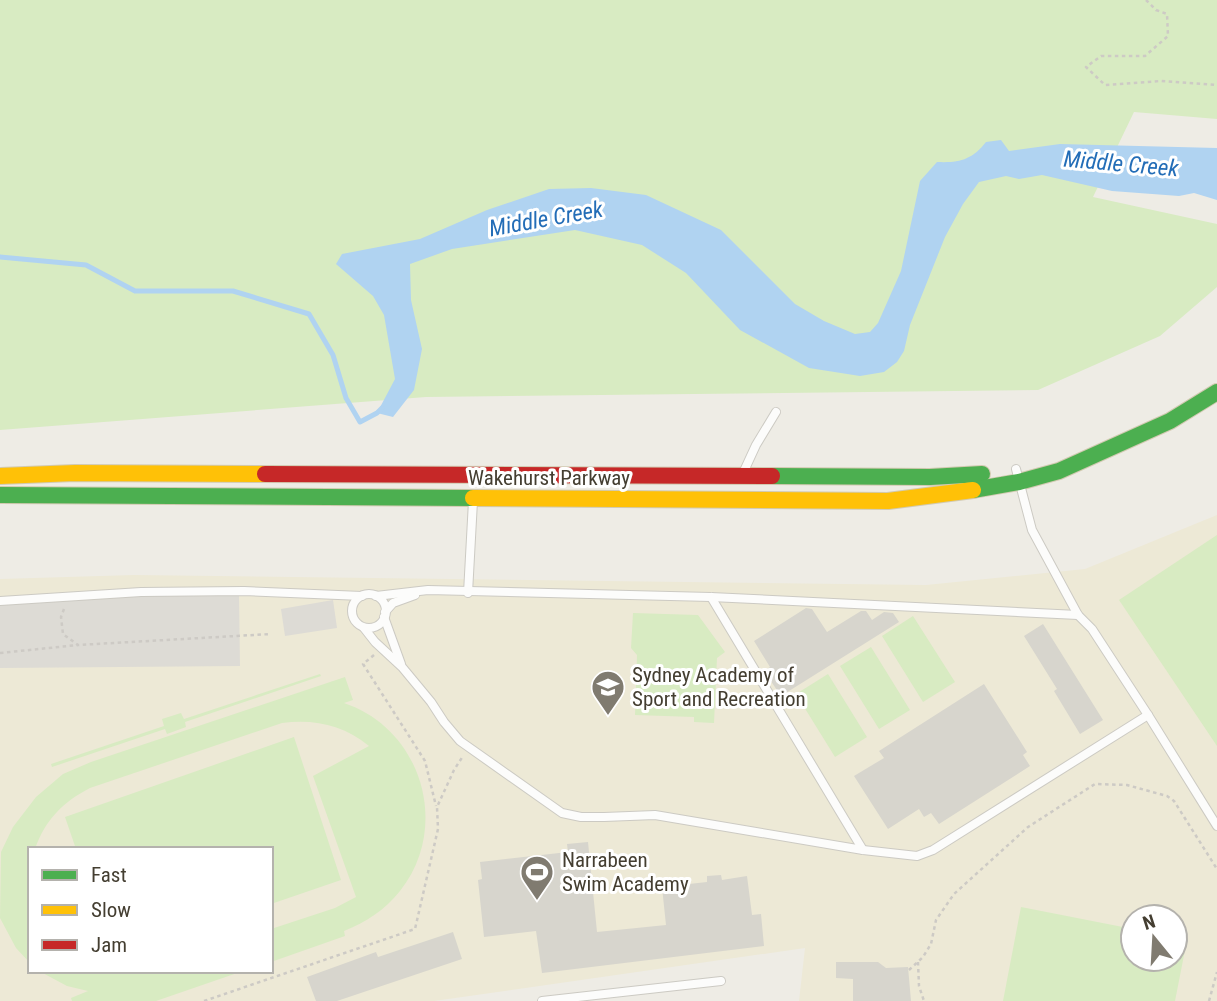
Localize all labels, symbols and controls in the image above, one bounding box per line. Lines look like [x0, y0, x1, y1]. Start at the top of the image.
water label: Middle Creek [1062, 146, 1180, 183]
water label: Middle Creek [487, 196, 606, 242]
street label: Wakehurst Parkway [468, 466, 630, 490]
place label: Sydney Academy of Sport and Recreation [632, 663, 806, 711]
school or university icon: Sydney Academy of Sport and Recreation [589, 668, 627, 717]
legend [28, 847, 273, 973]
place label: Narrabeen Swim Academy [562, 848, 689, 896]
sports icon: Narrabeen Swim Academy [518, 853, 556, 902]
text: Fast [91, 863, 127, 887]
text: Slow [91, 898, 131, 922]
north arrow [1119, 903, 1189, 973]
text: N [1140, 910, 1158, 935]
text: Jam [91, 933, 127, 957]

